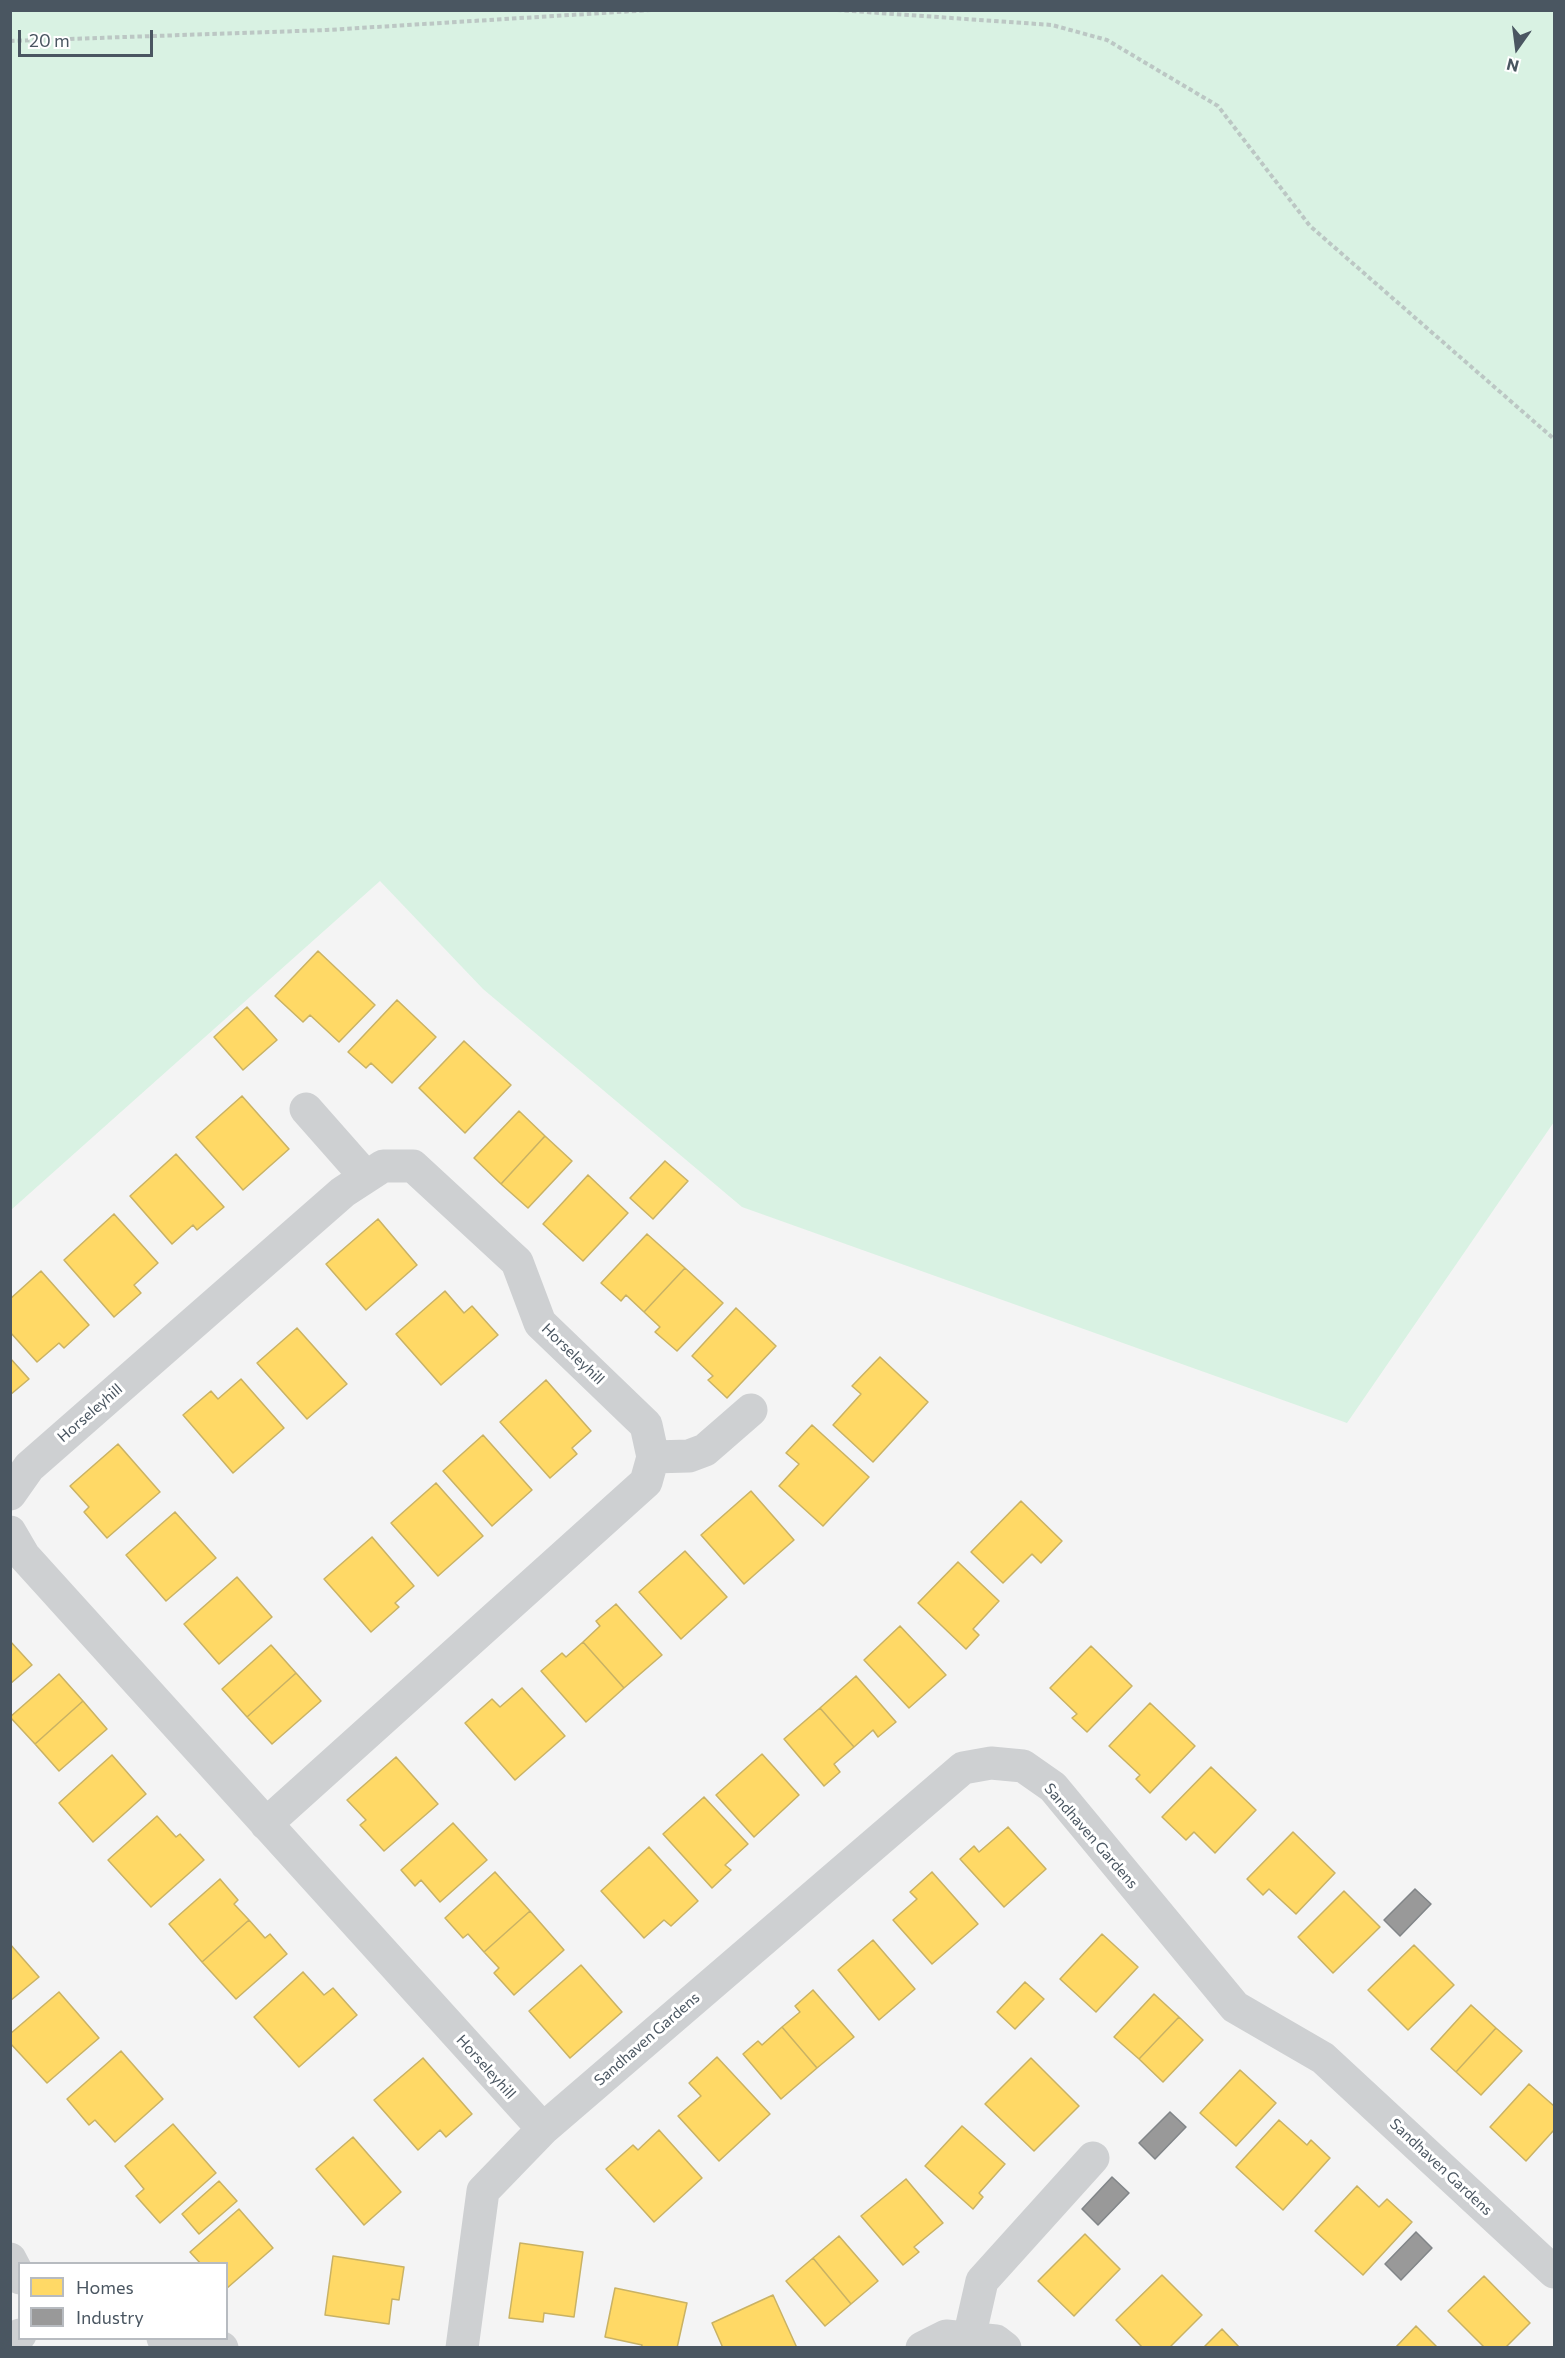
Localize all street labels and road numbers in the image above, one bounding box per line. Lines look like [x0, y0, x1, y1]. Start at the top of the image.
street label: Horseleyhill [538, 1320, 608, 1388]
street label: Horseleyhill [54, 1380, 126, 1446]
street label: Sandhaven Gardens [1040, 1780, 1142, 1892]
street label: Sandhaven Gardens [591, 1988, 703, 2090]
street label: Horseleyhill [453, 2031, 519, 2103]
street label: Sandhaven Gardens [1386, 2115, 1496, 2219]

